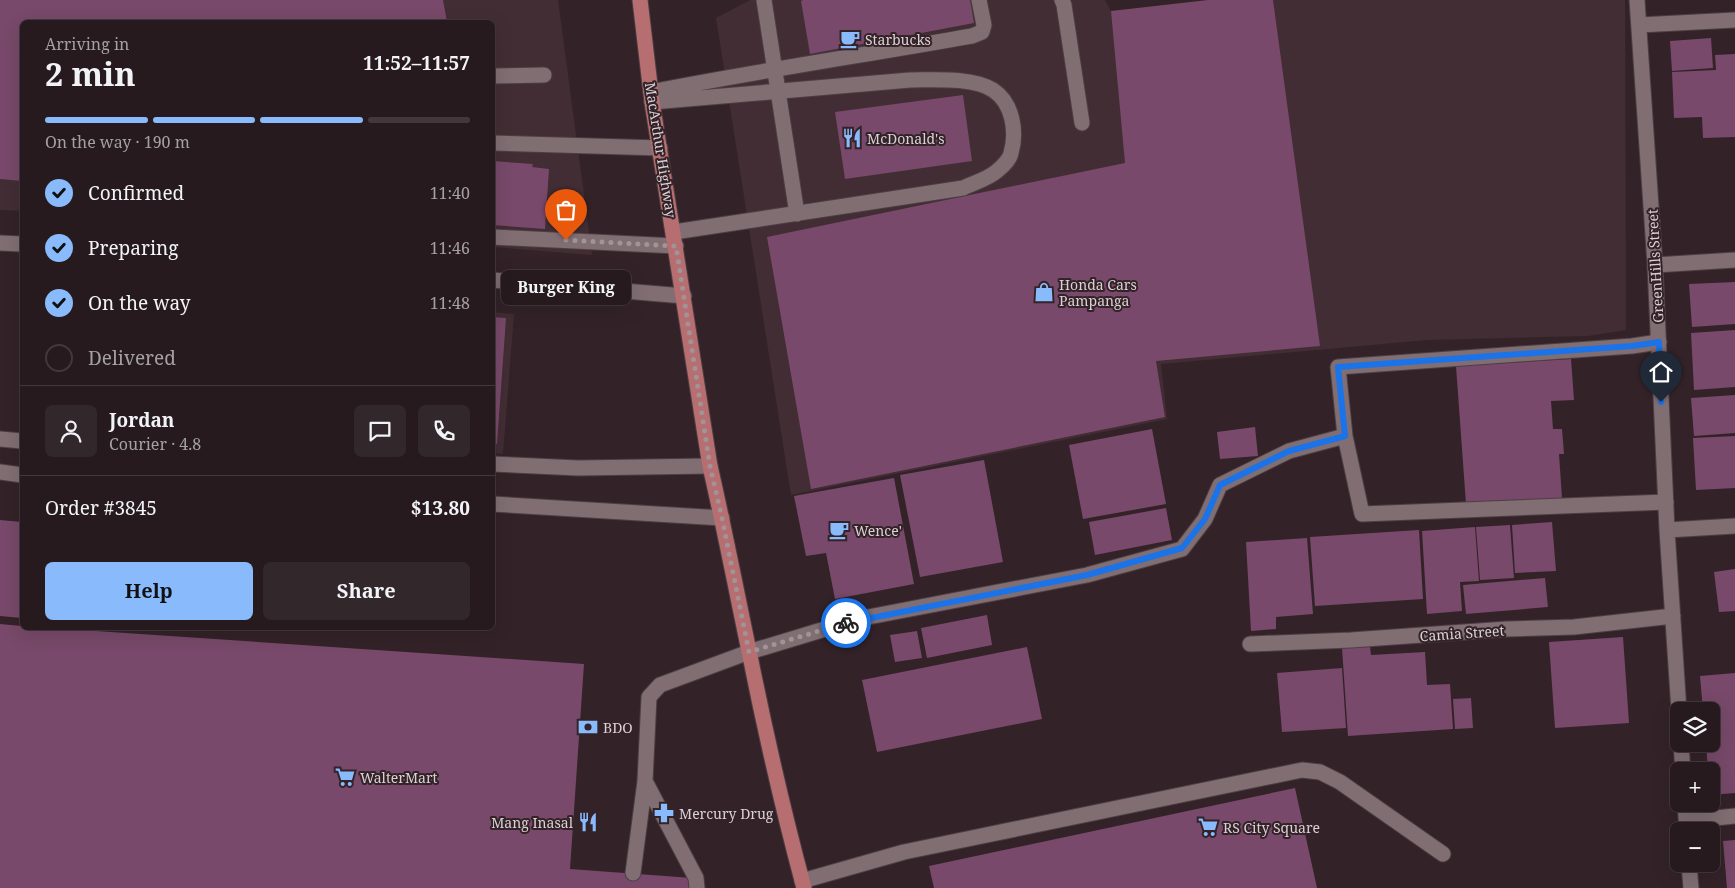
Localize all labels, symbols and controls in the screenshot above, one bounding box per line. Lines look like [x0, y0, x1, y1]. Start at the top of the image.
cafe icon: Starbucks [839, 28, 861, 50]
place label: Starbucks [865, 30, 931, 49]
text: Arriving in [45, 33, 129, 55]
text: 11:52–11:57 [363, 50, 470, 76]
text: 2 min [45, 52, 136, 95]
street label: MacArthur Highway [641, 81, 681, 219]
restaurant icon: McDonald's [841, 127, 863, 149]
place label: McDonald's [867, 129, 945, 148]
text: On the way · 190 m [45, 131, 190, 153]
icon: check [45, 179, 73, 207]
text: Confirmed [88, 180, 184, 206]
text: 11:40 [430, 182, 470, 204]
pin [545, 189, 587, 240]
icon: bag [552, 196, 580, 224]
street label: GreenHills Street [1643, 209, 1667, 323]
icon: check [45, 234, 73, 262]
text: Preparing [88, 235, 178, 261]
text: 11:46 [430, 237, 470, 259]
callout: Burger King [501, 270, 631, 305]
place label: Honda Cars Pampanga [1059, 275, 1137, 310]
text: Burger King [517, 276, 615, 298]
shop icon: Honda Cars Pampanga [1033, 281, 1055, 303]
icon: check [45, 289, 73, 317]
text: On the way [88, 290, 191, 316]
text: 11:48 [430, 292, 470, 314]
text: Delivered [88, 345, 176, 371]
pin [1640, 351, 1682, 402]
icon: home [1647, 358, 1675, 386]
button: person [45, 405, 97, 457]
button: chat [354, 405, 406, 457]
button: phone [418, 405, 470, 457]
text: Jordan [109, 407, 175, 433]
text: Courier · 4.8 [109, 433, 201, 455]
text: Order #3845 [45, 495, 157, 521]
text: $13.80 [411, 495, 470, 521]
cafe icon: Wence' [828, 519, 850, 541]
place label: Wence' [854, 521, 902, 540]
button: Help [45, 562, 253, 620]
button: Share [263, 562, 470, 620]
courier [821, 598, 871, 648]
icon: bike [832, 609, 860, 637]
street label: Camia Street [1419, 621, 1505, 645]
map controls [1670, 702, 1720, 872]
button: layers [1670, 702, 1720, 752]
bank icon: BDO [577, 716, 599, 738]
place label: BDO [603, 718, 633, 737]
button: + [1670, 762, 1720, 812]
supermarket icon: WalterMart [334, 766, 356, 788]
place label: WalterMart [360, 768, 438, 787]
pharmacy icon: Mercury Drug [653, 802, 675, 824]
place label: Mercury Drug [679, 804, 774, 823]
restaurant icon: Mang Inasal [577, 811, 599, 833]
place label: Mang Inasal [491, 813, 574, 832]
supermarket icon: RS City Square [1197, 816, 1219, 838]
place label: RS City Square [1223, 818, 1320, 837]
button: − [1670, 822, 1720, 872]

